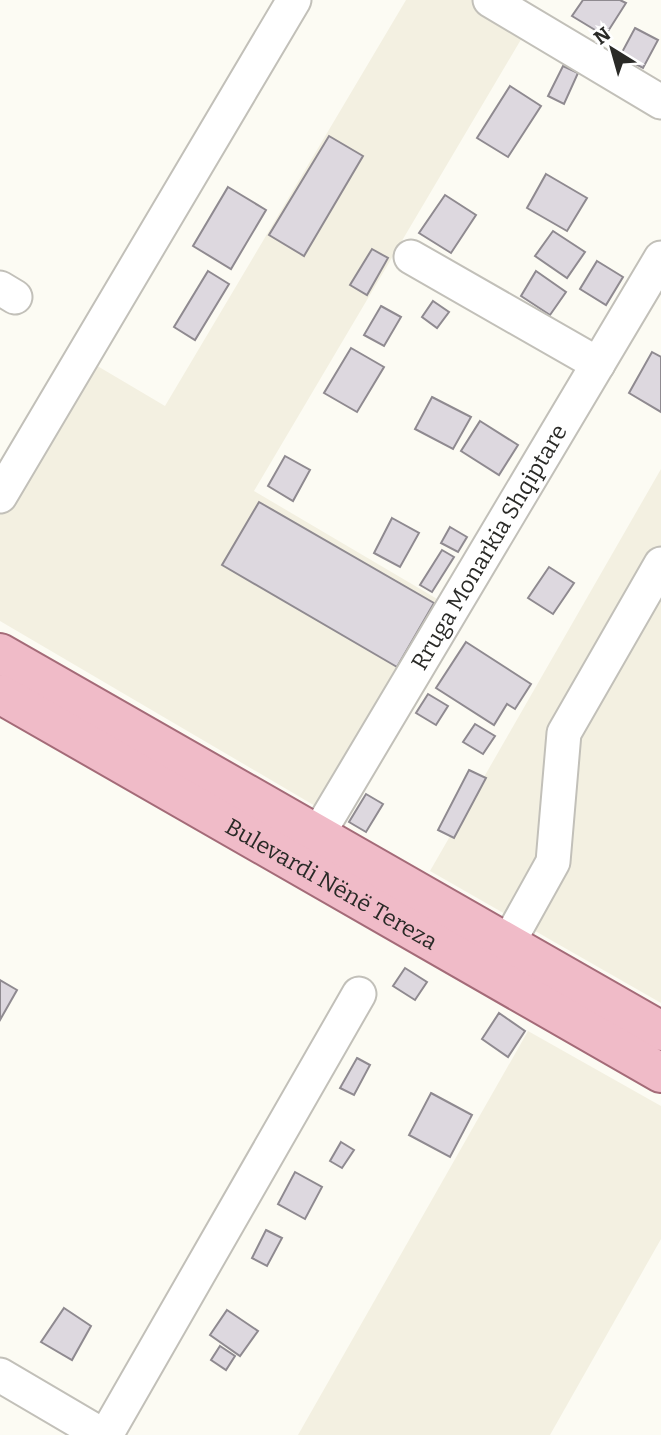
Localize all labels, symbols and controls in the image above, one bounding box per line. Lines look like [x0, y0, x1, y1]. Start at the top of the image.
north arrow [577, 14, 647, 84]
text: N [589, 22, 615, 49]
street label: Rruga Monarkia Shqiptare [405, 419, 573, 675]
street label: Bulevardi Nënë Tereza [221, 812, 443, 956]

